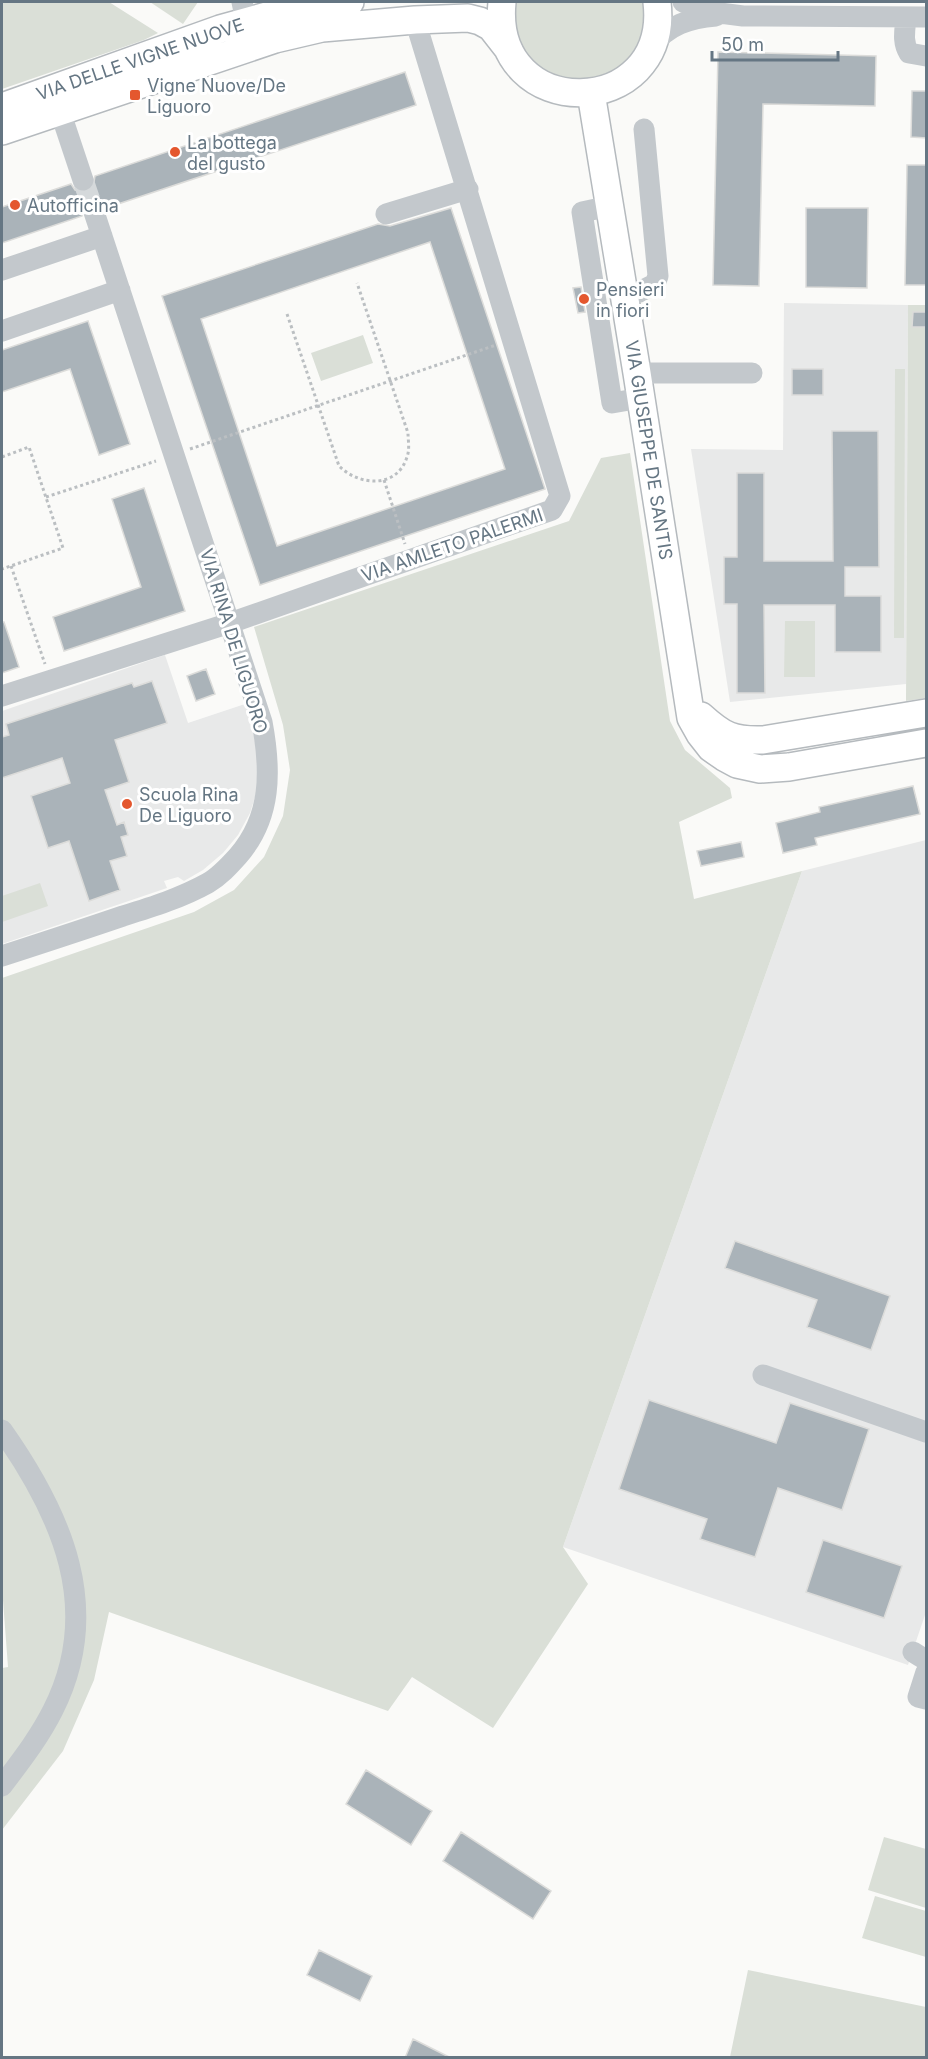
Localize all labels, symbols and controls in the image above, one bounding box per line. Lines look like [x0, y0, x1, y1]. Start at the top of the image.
street label: VIA DELLE VIGNE NUOVE [33, 14, 247, 104]
scale bar [712, 24, 838, 62]
text: 50 m [721, 34, 764, 55]
place label: Vigne Nuove/De Liguoro [147, 75, 286, 117]
marker: Vigne Nuove/De Liguoro [128, 88, 142, 102]
place label: La bottega del gusto [187, 132, 277, 174]
marker: La bottega del gusto [168, 145, 182, 159]
place label: Autofficina [27, 195, 119, 216]
marker: Autofficina [8, 198, 22, 212]
place label: Pensieri in fiori [596, 279, 664, 321]
marker: Pensieri in fiori [577, 292, 591, 306]
street label: VIA GIUSEPPE DE SANTIS [621, 339, 677, 561]
street label: VIA AMLETO PALERMI [358, 504, 546, 586]
street label: VIA RINA DE LIGUORO [196, 546, 272, 736]
place label: Scuola Rina De Liguoro [139, 784, 238, 826]
marker: Scuola Rina De Liguoro [120, 797, 134, 811]

